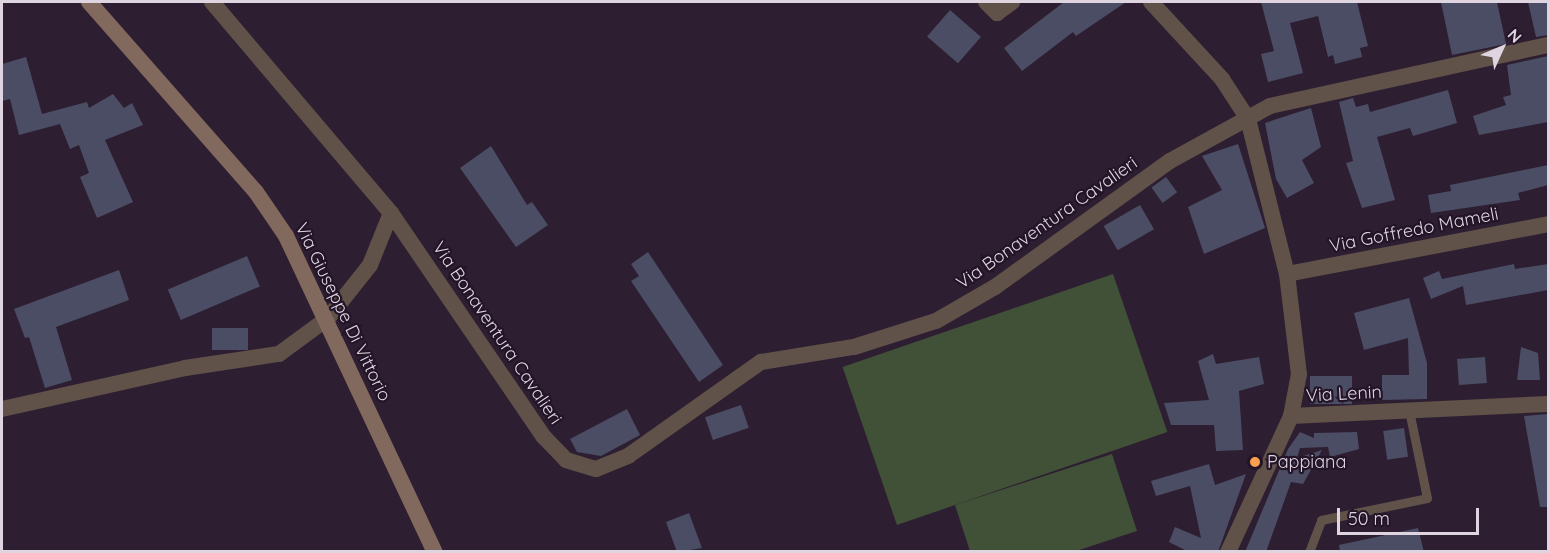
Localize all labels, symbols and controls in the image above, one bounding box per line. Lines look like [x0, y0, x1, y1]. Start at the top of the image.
north arrow [1472, 18, 1532, 78]
text: N [1504, 24, 1526, 47]
street label: Via Bonaventura Cavalieri [952, 152, 1142, 294]
street label: Via Goffredo Mameli [1328, 203, 1500, 257]
street label: Via Giuseppe Di Vittorio [290, 219, 396, 405]
street label: Via Bonaventura Cavalieri [428, 237, 566, 429]
street label: Via Lenin [1305, 381, 1383, 407]
place label: Pappiana [1267, 451, 1346, 473]
marker: Pappiana [1248, 455, 1262, 469]
scale bar [1340, 496, 1482, 534]
text: 50 m [1348, 507, 1390, 530]

